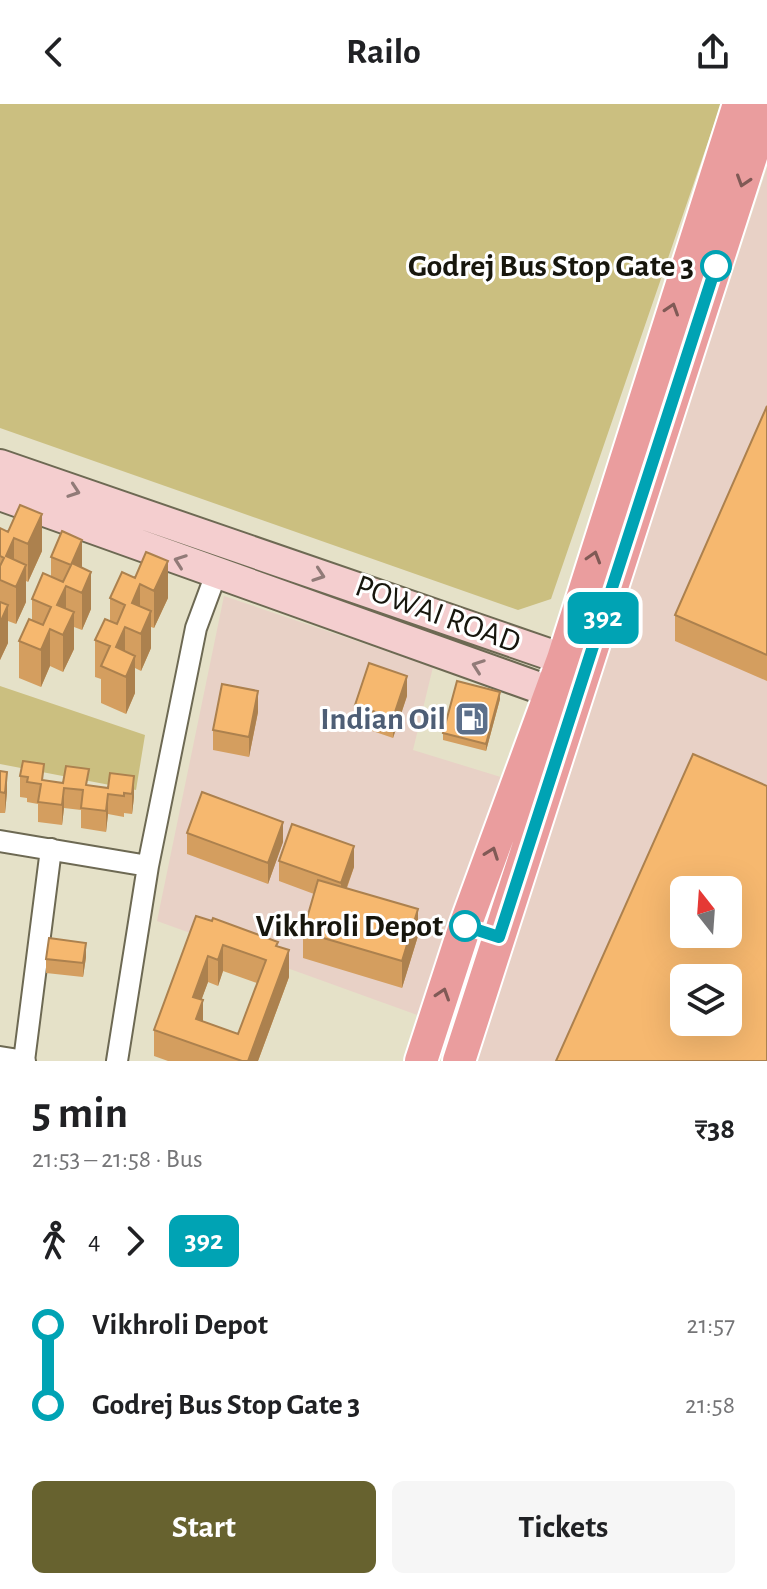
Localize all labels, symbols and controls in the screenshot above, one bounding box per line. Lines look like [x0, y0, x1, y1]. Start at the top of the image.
icon: back [32, 30, 76, 74]
icon: share [691, 30, 735, 74]
text: Railo [346, 34, 421, 70]
one-way arrow [736, 174, 752, 187]
place label: Godrej Bus Stop Gate 3 [408, 250, 694, 282]
marker: Godrej Bus Stop Gate 3 [701, 251, 731, 281]
one-way arrow [663, 303, 679, 317]
one-way arrow [66, 481, 80, 497]
one-way arrow [585, 551, 601, 565]
one-way arrow [174, 554, 188, 571]
one-way arrow [312, 566, 326, 582]
street label: POWAI ROAD [351, 569, 525, 659]
line badge: 392 [557, 592, 649, 644]
text: 392 [584, 604, 622, 632]
one-way arrow [472, 659, 486, 675]
fuel station icon: Indian Oil [453, 700, 491, 738]
place label: Indian Oil [320, 703, 446, 735]
one-way arrow [482, 847, 499, 861]
north arrow [670, 876, 742, 948]
map controls [670, 876, 742, 1036]
place label: Vikhroli Depot [255, 910, 443, 942]
marker: Vikhroli Depot [450, 911, 480, 941]
button: layers [670, 964, 742, 1036]
one-way arrow [434, 987, 450, 1001]
text: 5 min [32, 1092, 128, 1136]
text: ₹38 [695, 1114, 735, 1144]
text: 21:53 – 21:58 · Bus [32, 1146, 203, 1172]
icon: walk [32, 1219, 76, 1263]
icon: forward [113, 1219, 157, 1263]
text: 392 [185, 1227, 223, 1255]
text: 4 [88, 1228, 101, 1254]
text: Vikhroli Depot [92, 1310, 268, 1340]
text: 21:57 [687, 1312, 735, 1338]
text: Godrej Bus Stop Gate 3 [92, 1390, 360, 1420]
text: 21:58 [685, 1392, 735, 1418]
button: Start [32, 1481, 376, 1573]
button: Tickets [392, 1481, 735, 1573]

